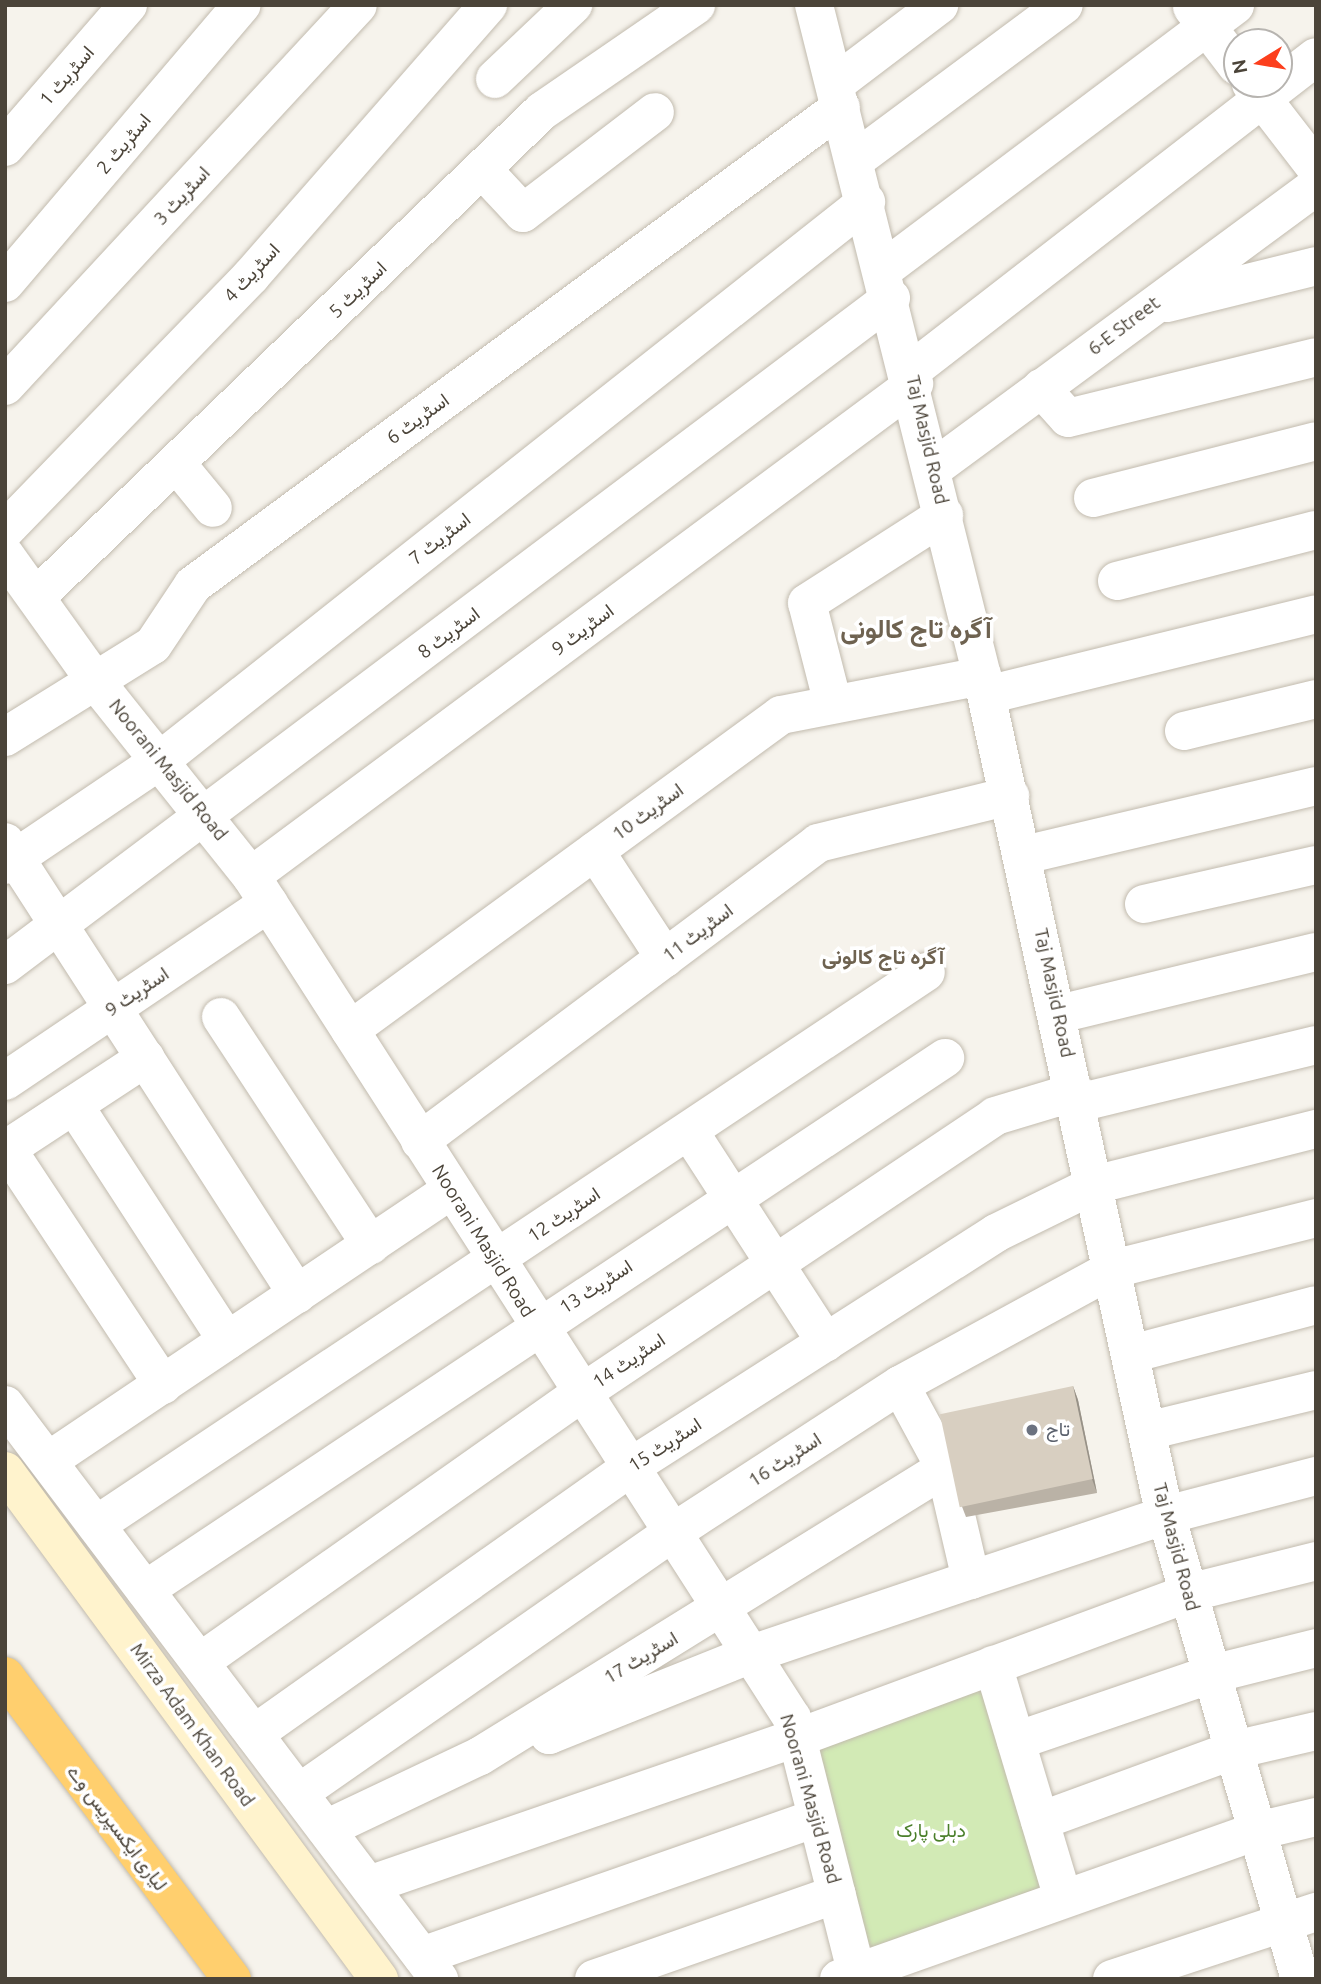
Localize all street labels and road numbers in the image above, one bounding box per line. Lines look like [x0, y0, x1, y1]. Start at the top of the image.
street label: اسٹریٹ 1 [35, 41, 99, 111]
street label: اسٹریٹ 2 [92, 109, 156, 179]
street label: اسٹریٹ 3 [149, 162, 215, 230]
street label: اسٹریٹ 4 [219, 239, 285, 307]
street label: اسٹریٹ 5 [324, 257, 392, 323]
street label: 6-E Street [1083, 292, 1165, 360]
street label: Taj Masjid Road [901, 373, 953, 507]
street label: اسٹریٹ 6 [382, 389, 454, 449]
street label: اسٹریٹ 7 [405, 508, 475, 570]
street label: اسٹریٹ 9 [547, 599, 619, 661]
street label: اسٹریٹ 8 [413, 602, 485, 664]
street label: Noorani Masjid Road [104, 695, 232, 845]
street label: اسٹریٹ 10 [608, 779, 688, 845]
street label: اسٹریٹ 11 [658, 899, 738, 967]
street label: Taj Masjid Road [1029, 926, 1079, 1060]
street label: اسٹریٹ 9 [101, 962, 173, 1022]
street label: Noorani Masjid Road [427, 1161, 539, 1321]
street label: اسٹریٹ 12 [523, 1182, 605, 1248]
street label: اسٹریٹ 13 [555, 1255, 637, 1319]
street label: اسٹریٹ 14 [588, 1328, 670, 1394]
street label: اسٹریٹ 15 [624, 1413, 706, 1477]
street label: اسٹریٹ 16 [744, 1428, 826, 1492]
street label: Taj Masjid Road [1148, 1481, 1204, 1613]
street label: اسٹریٹ 17 [600, 1627, 682, 1689]
street label: Mirza Adam Khan Road [125, 1639, 259, 1811]
street label: Noorani Masjid Road [775, 1711, 845, 1887]
street label: لیاری ایکسپریس وے [62, 1761, 172, 1895]

